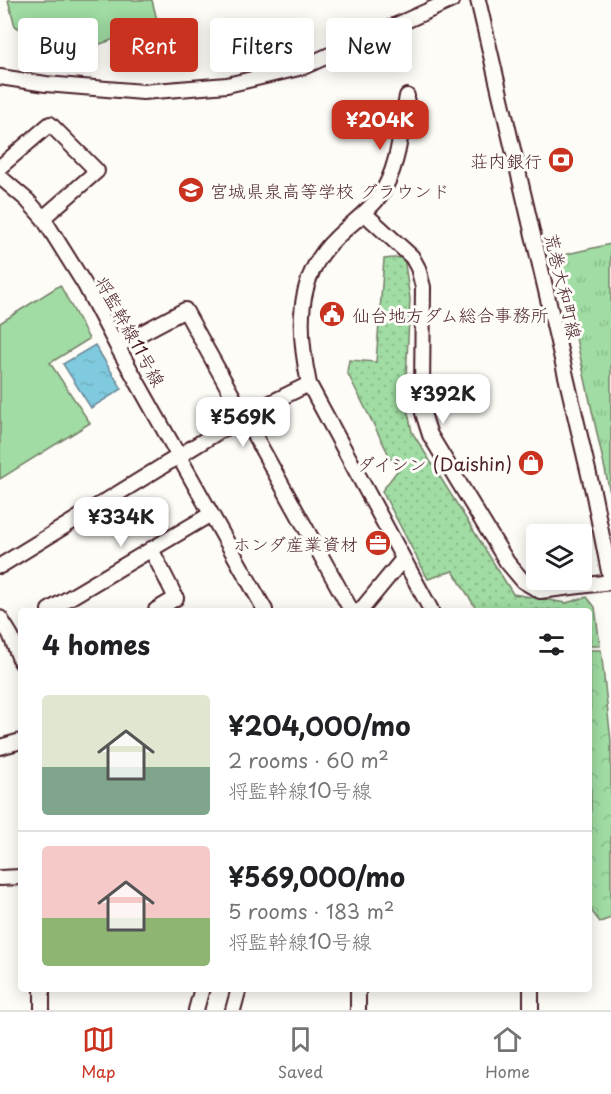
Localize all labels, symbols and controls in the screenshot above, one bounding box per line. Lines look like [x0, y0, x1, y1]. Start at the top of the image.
chip: Buy [18, 18, 98, 72]
chip: Rent [110, 18, 198, 72]
chip: Filters [210, 18, 314, 72]
chip: New [326, 18, 412, 72]
pin: ¥204K [338, 100, 422, 151]
text: ¥204K [346, 104, 414, 134]
bank icon: 荘内銀行 [546, 145, 576, 175]
place label: 荘内銀行 [470, 147, 542, 174]
school or university icon: 宮城県泉高等学校 グラウンド [176, 175, 206, 205]
place label: 宮城県泉高等学校 グラウンド [210, 177, 450, 204]
street label: 荒巻大和町線 [539, 230, 589, 342]
street label: 将監幹線11号線 [89, 271, 173, 391]
public building icon: 仙台地方ダム総合事務所 [317, 299, 347, 329]
place label: 仙台地方ダム総合事務所 [352, 301, 549, 328]
pin: ¥392K [401, 374, 485, 425]
text: ¥392K [410, 378, 476, 408]
pin: ¥569K [201, 397, 285, 448]
text: ¥569K [210, 401, 276, 431]
shop icon: ダイシン (Daishin) [516, 448, 546, 478]
place label: ダイシン (Daishin) [357, 450, 512, 477]
pin: ¥334K [79, 497, 163, 548]
text: ¥334K [88, 501, 154, 531]
map controls [526, 524, 592, 590]
button: layers [526, 524, 592, 590]
office icon: ホンダ産業資材 [363, 528, 393, 558]
place label: ホンダ産業資材 [233, 530, 358, 557]
text: 4 homes [42, 625, 150, 664]
icon: filters [535, 628, 568, 661]
text: ¥204,000/mo [228, 706, 410, 745]
icon: home [90, 719, 162, 791]
text: 2 rooms · 60 m² [228, 745, 389, 775]
text: 将監幹線10号線 [228, 775, 372, 805]
text: ¥569,000/mo [228, 857, 405, 896]
icon: home [90, 870, 162, 942]
text: 5 rooms · 183 m² [228, 896, 394, 926]
text: 将監幹線10号線 [228, 926, 372, 956]
tab: Map [81, 1023, 115, 1083]
tab: Saved [278, 1023, 323, 1083]
tab: Home [485, 1023, 530, 1083]

